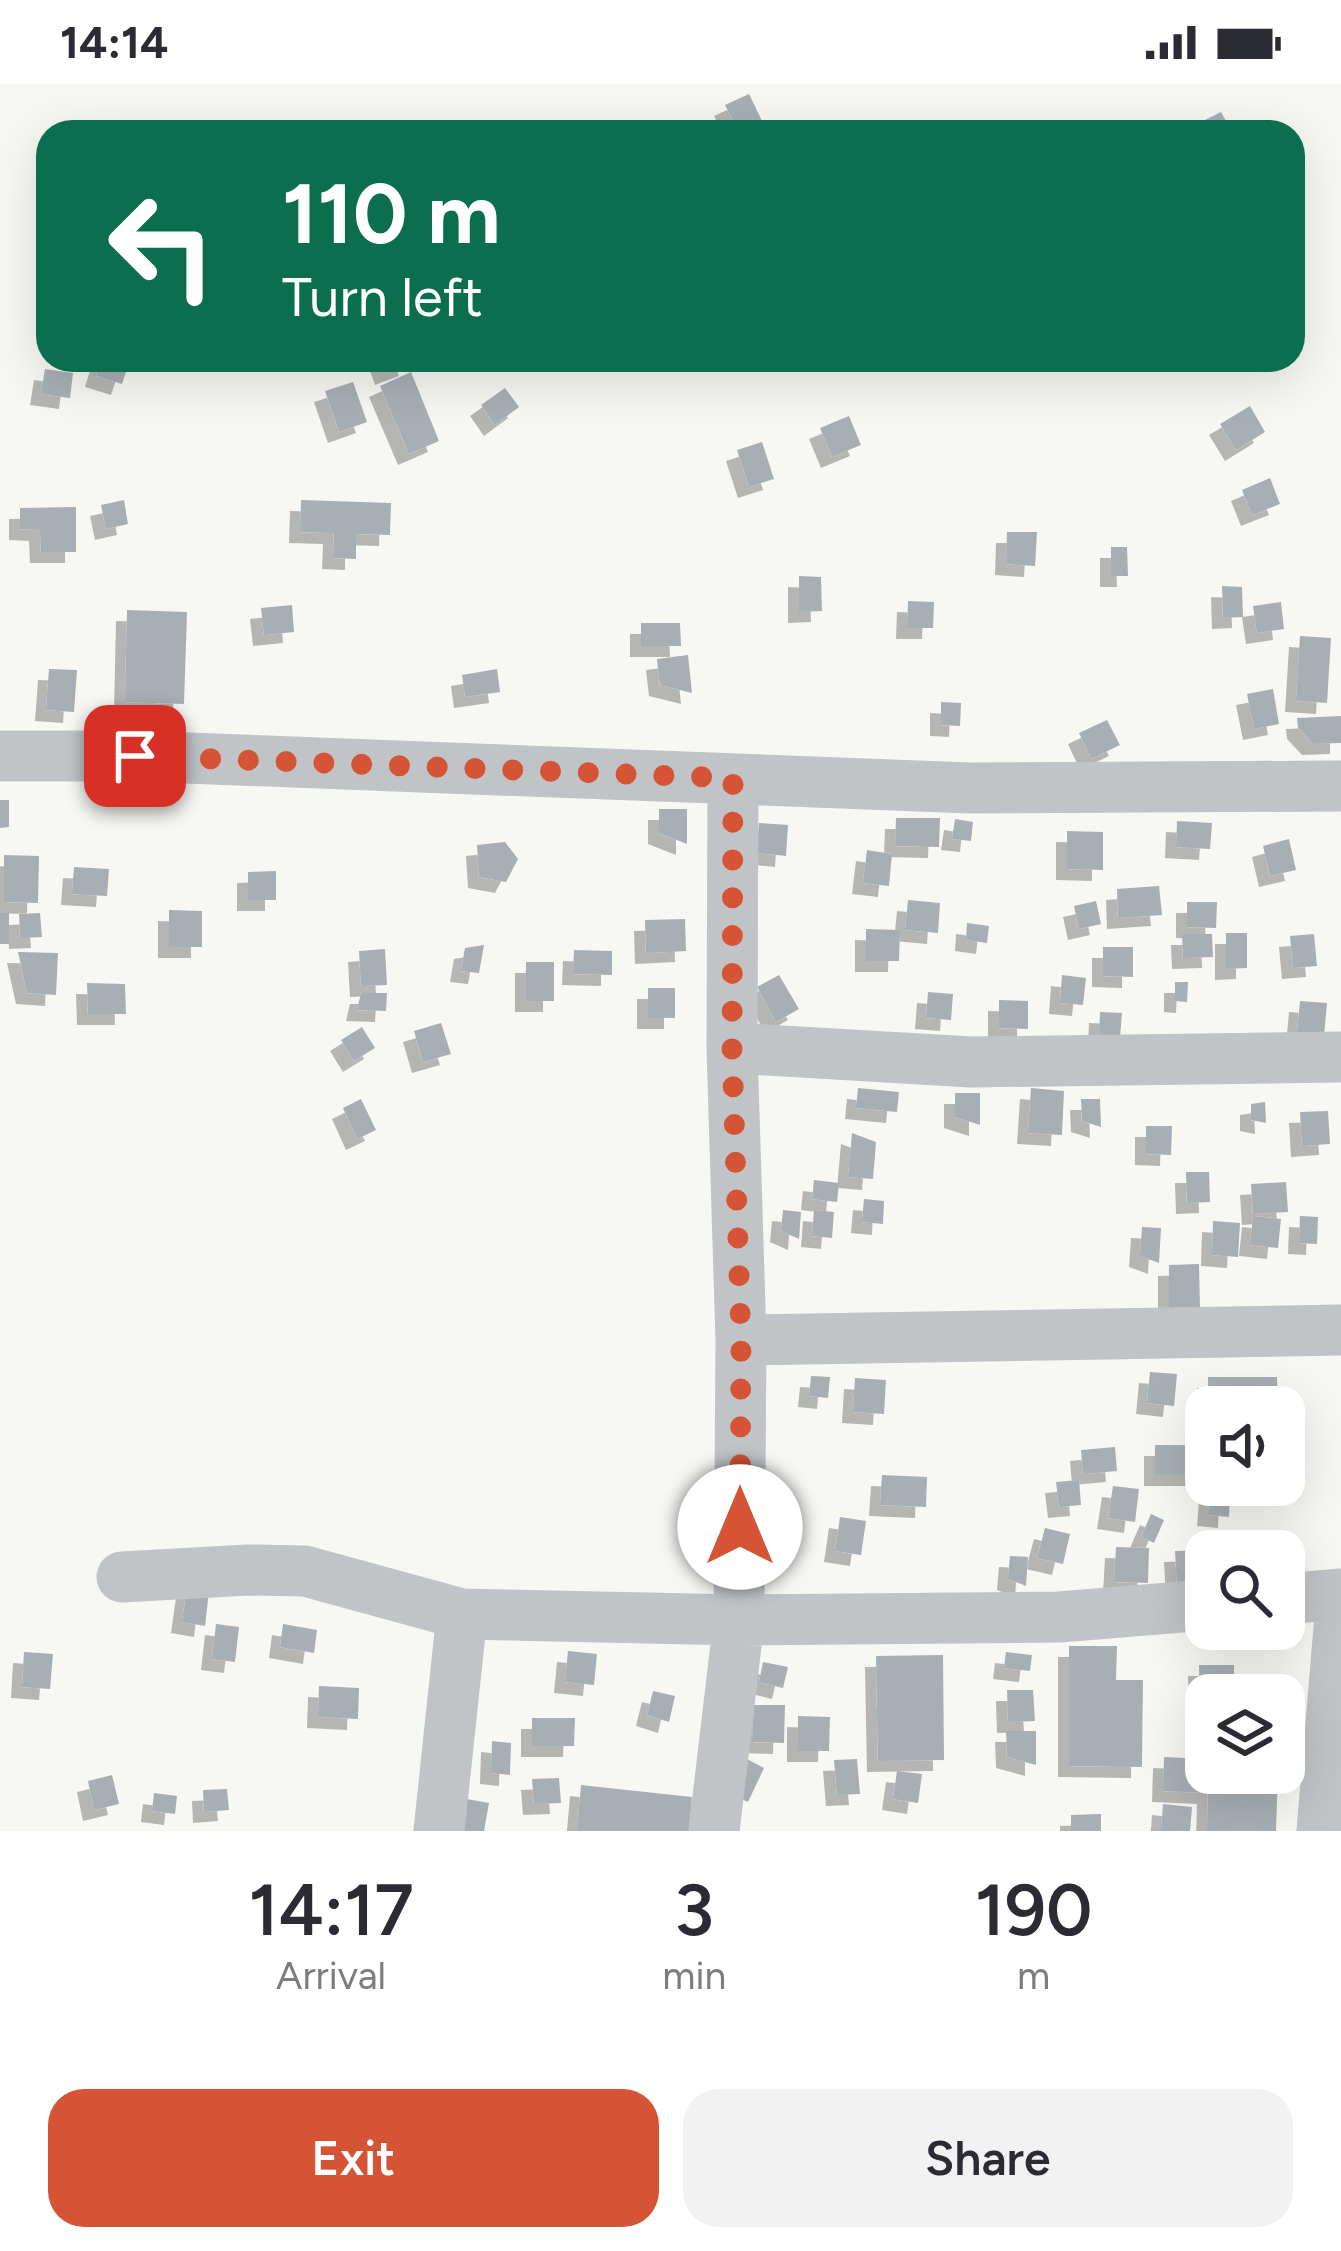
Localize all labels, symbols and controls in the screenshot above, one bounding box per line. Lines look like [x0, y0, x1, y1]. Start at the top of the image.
text: 14:14 [60, 15, 169, 69]
text: 110 m [282, 163, 501, 264]
icon: left [84, 168, 240, 324]
text: Turn left [282, 265, 483, 330]
pin [84, 705, 186, 807]
icon: arrive [102, 723, 168, 789]
map controls [1185, 1386, 1305, 1794]
button: sound [1185, 1386, 1305, 1506]
position arrow [677, 1464, 803, 1590]
button: search [1185, 1530, 1305, 1650]
button: layers [1185, 1674, 1305, 1794]
text: 14:17 [248, 1867, 414, 1953]
text: 3 [674, 1867, 714, 1953]
text: 190 [975, 1867, 1093, 1953]
text: Arrival [276, 1952, 386, 1999]
text: min [662, 1952, 726, 1999]
text: m [1017, 1952, 1050, 1999]
button: Exit [48, 2089, 659, 2227]
button: Share [683, 2089, 1293, 2227]

